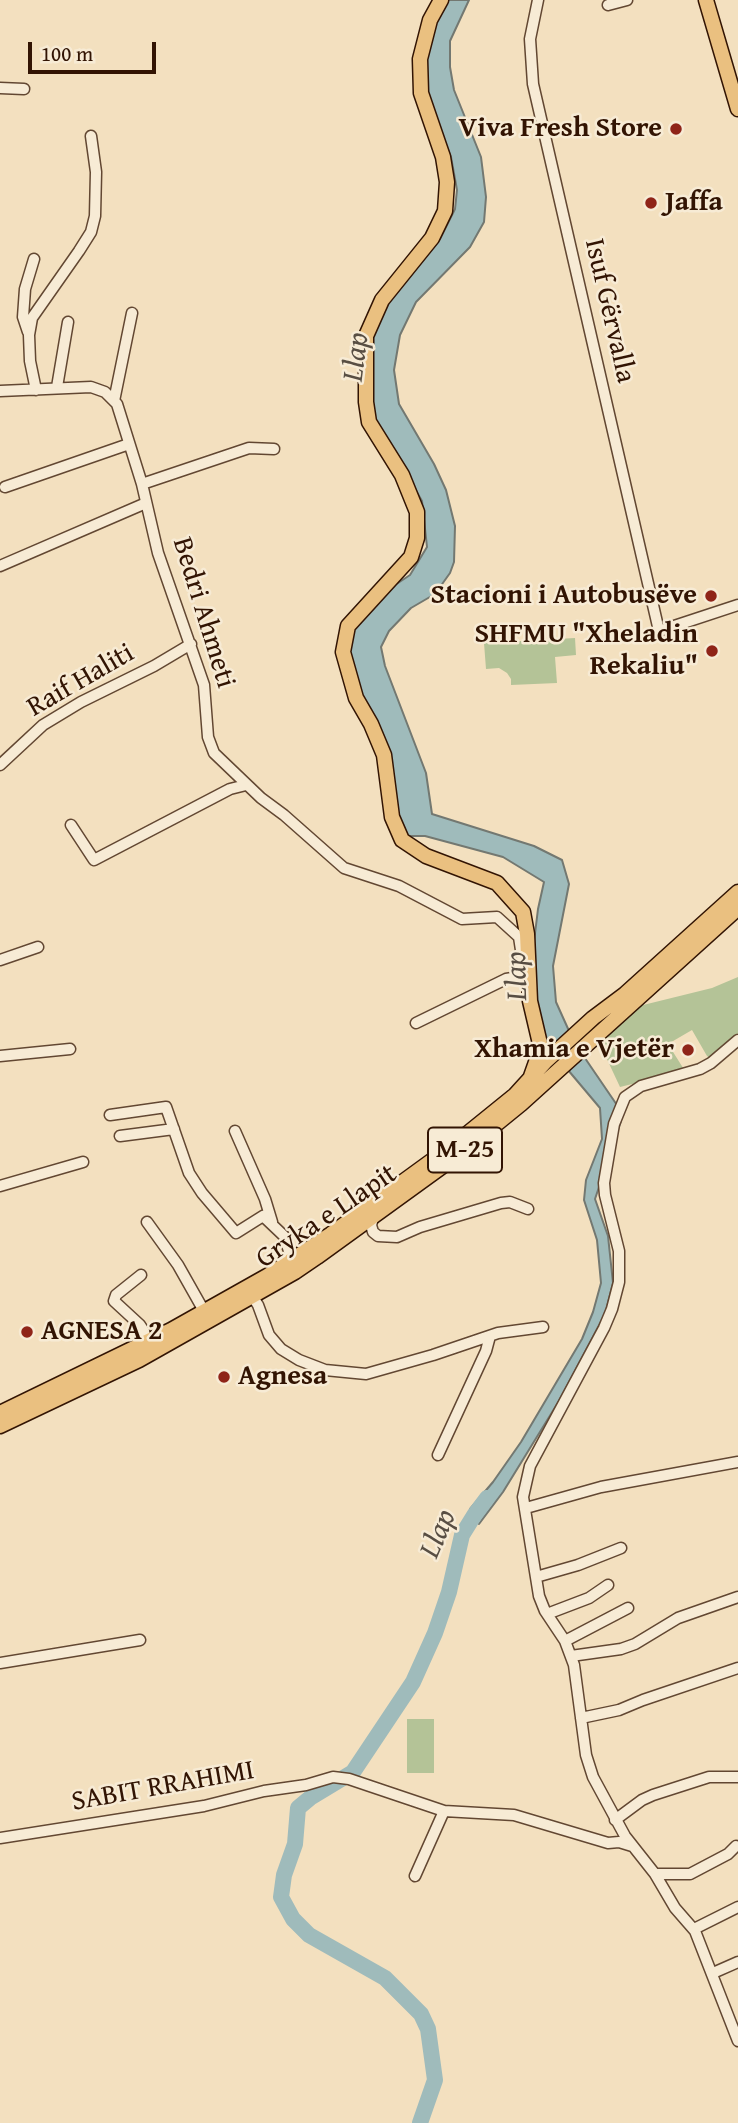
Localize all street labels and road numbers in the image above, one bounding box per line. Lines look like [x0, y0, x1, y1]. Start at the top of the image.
street label: Isuf Gërvalla [576, 236, 642, 386]
street label: Bedri Ahmeti [164, 534, 242, 692]
street label: Raif Haliti [22, 637, 140, 725]
road number: M-25 [428, 1128, 502, 1172]
street label: Gryka e Llapit [250, 1158, 404, 1276]
street label: SABIT RRAHIMI [69, 1754, 257, 1820]

